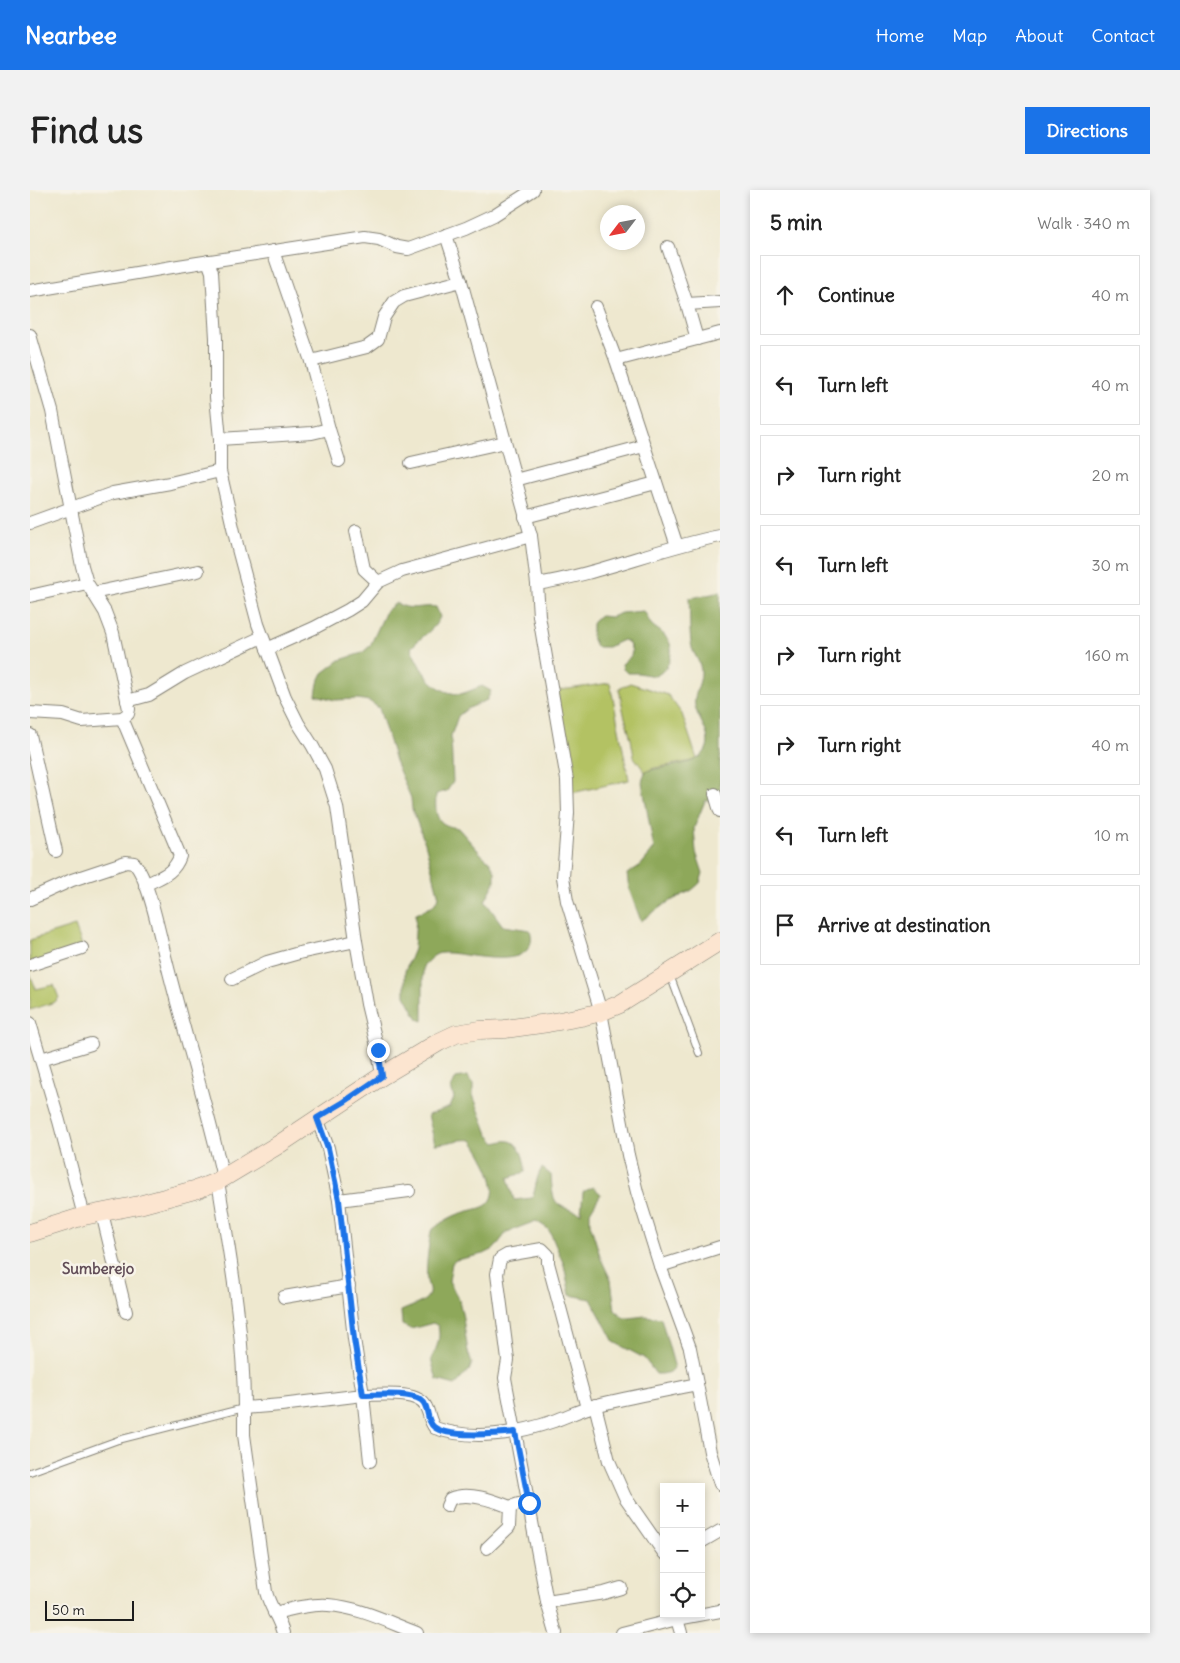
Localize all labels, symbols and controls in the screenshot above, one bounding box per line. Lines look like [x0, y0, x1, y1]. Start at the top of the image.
text: Nearbee [25, 20, 117, 50]
text: Home [876, 24, 924, 47]
text: Map [952, 24, 987, 47]
text: About [1015, 24, 1063, 47]
text: Contact [1091, 24, 1155, 47]
button: Directions [1025, 107, 1150, 154]
text: Find us [30, 108, 143, 152]
north arrow [600, 205, 645, 250]
text: 5 min [770, 209, 822, 236]
text: Walk · 340 m [1037, 213, 1130, 233]
icon: ahead [771, 281, 799, 309]
text: Continue [818, 283, 895, 307]
text: 40 m [1091, 285, 1129, 305]
icon: left [771, 371, 799, 399]
text: Turn left [818, 373, 888, 397]
text: 40 m [1091, 375, 1129, 395]
icon: right [771, 461, 799, 489]
text: Turn right [818, 463, 901, 487]
text: 20 m [1092, 465, 1129, 485]
icon: left [771, 551, 799, 579]
text: Turn left [818, 553, 888, 577]
text: 30 m [1092, 555, 1129, 575]
icon: right [771, 641, 799, 669]
text: Turn right [818, 643, 901, 667]
text: 160 m [1085, 645, 1129, 665]
icon: right [771, 731, 799, 759]
text: Turn right [818, 733, 901, 757]
text: 40 m [1091, 735, 1129, 755]
icon: left [771, 821, 799, 849]
text: Turn left [818, 823, 888, 847]
text: 10 m [1094, 825, 1129, 845]
icon: arrive [771, 911, 799, 939]
text: Arrive at destination [818, 913, 991, 937]
route end [367, 1039, 390, 1062]
district label: Sumberejo [62, 1259, 135, 1278]
map controls [660, 1483, 705, 1618]
button: + [660, 1483, 705, 1528]
route start [518, 1492, 541, 1515]
button: − [660, 1528, 705, 1573]
button: locate [660, 1573, 705, 1618]
scale bar [45, 1598, 134, 1621]
text: 50 m [52, 1601, 85, 1619]

